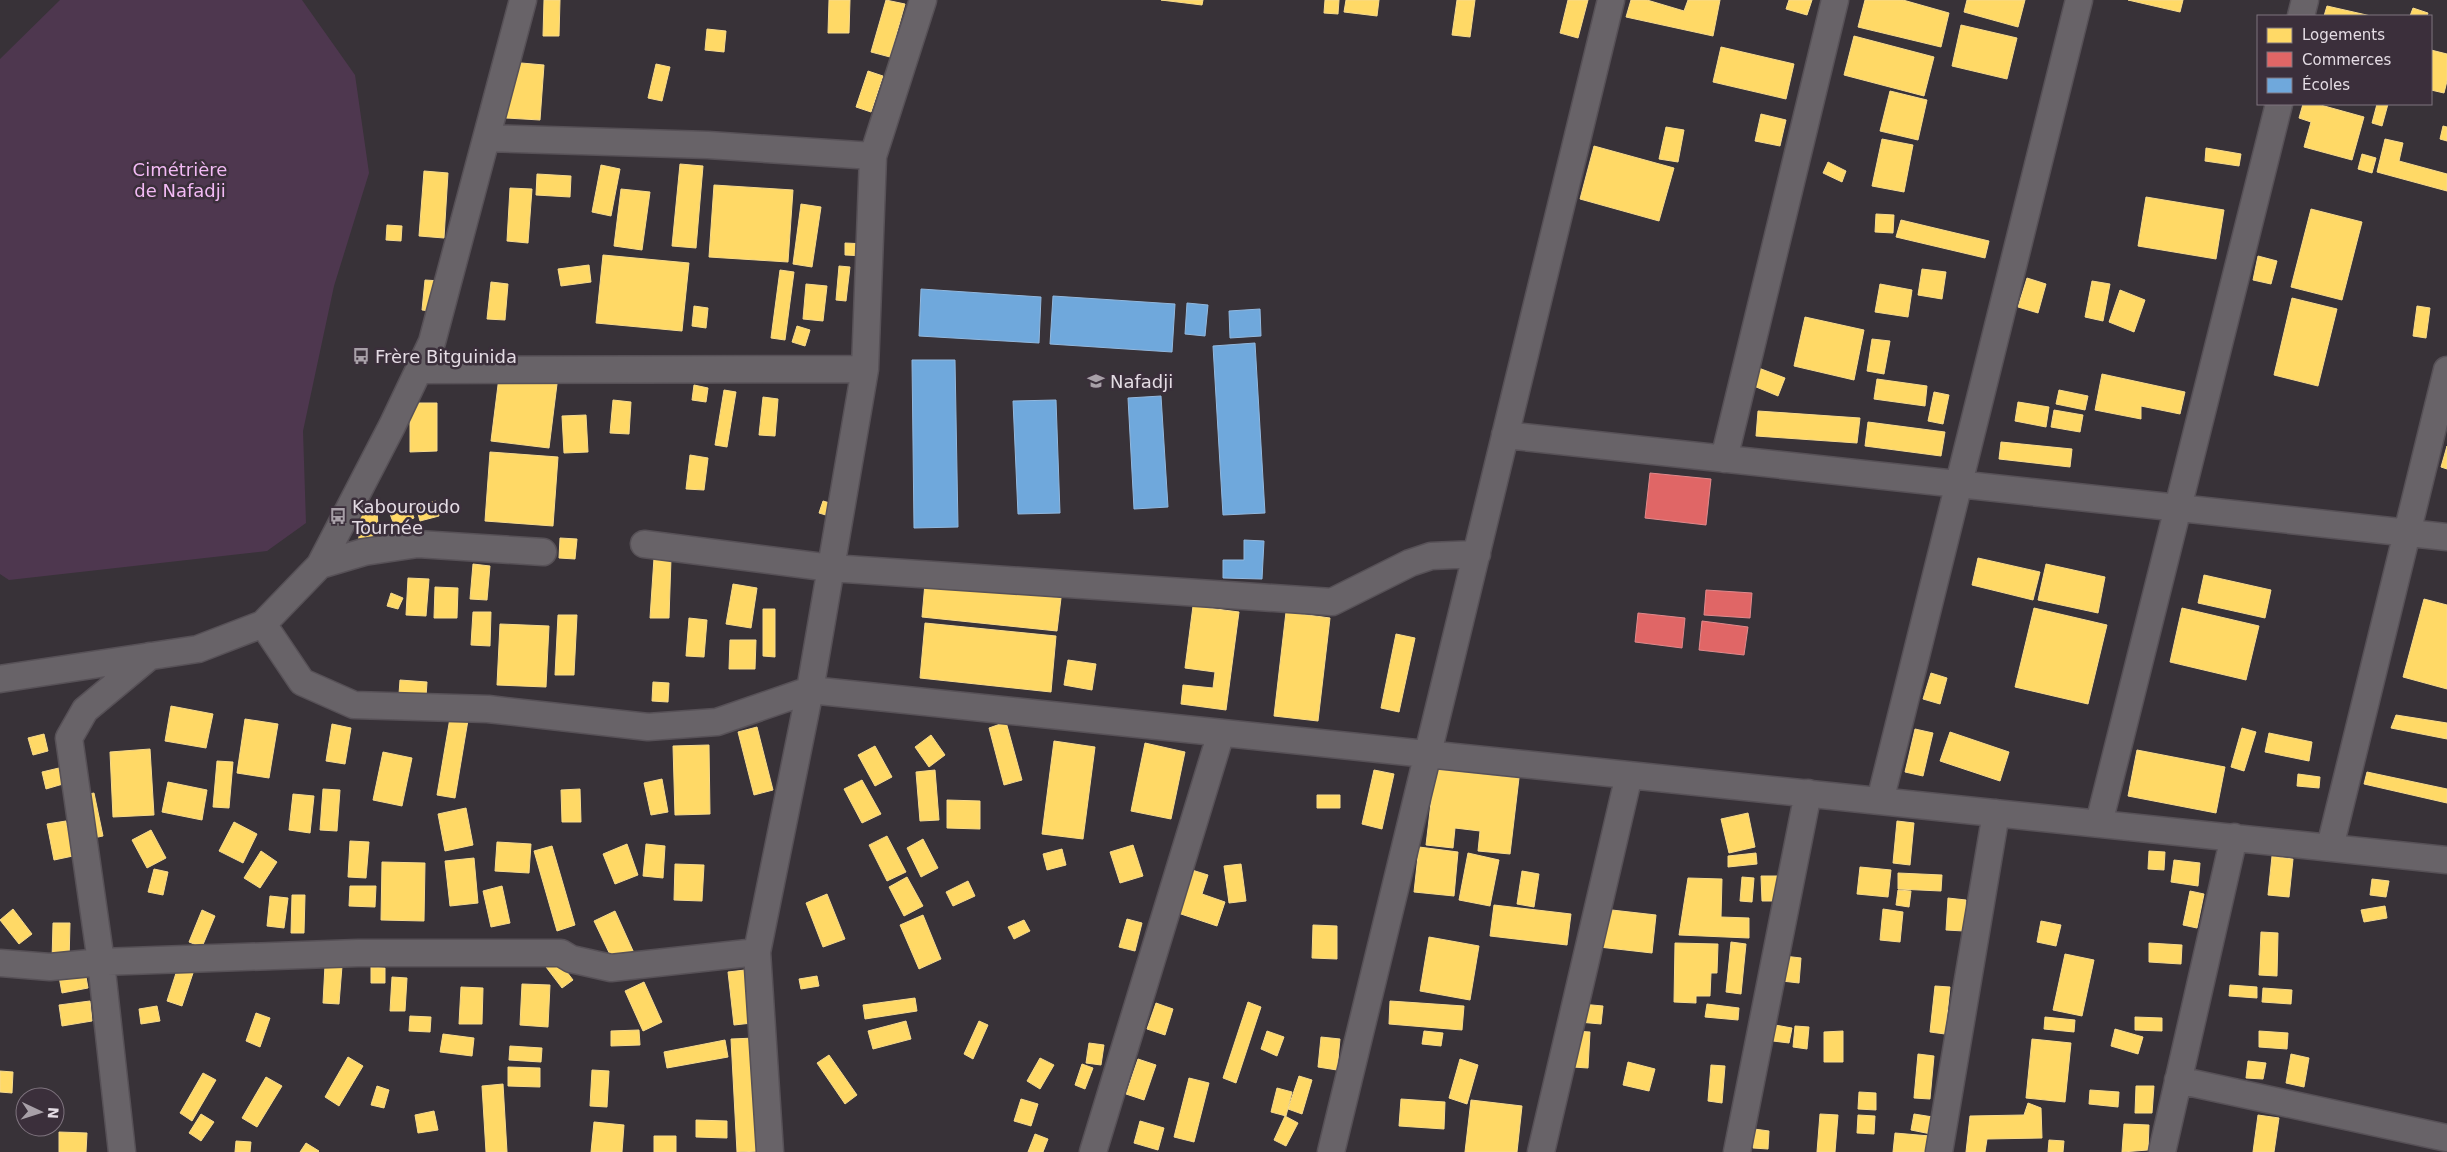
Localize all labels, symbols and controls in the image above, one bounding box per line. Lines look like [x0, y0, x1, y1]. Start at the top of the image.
legend [2257, 15, 2432, 105]
text: Logements [2302, 26, 2385, 44]
text: Commerces [2302, 51, 2391, 69]
text: Écoles [2302, 75, 2350, 94]
park label: Cimétrière de Nafadji [133, 159, 227, 201]
bus stop icon: Frère Bitguinida [351, 346, 371, 366]
place label: Frère Bitguinida [375, 346, 517, 367]
school or university icon: Nafadji [1086, 371, 1106, 391]
place label: Nafadji [1110, 371, 1173, 392]
place label: Kabouroudo Tournée [351, 496, 460, 538]
bus stop icon: Kabouroudo Tournée [328, 506, 348, 526]
north arrow [15, 1087, 65, 1137]
text: N [45, 1107, 61, 1119]

